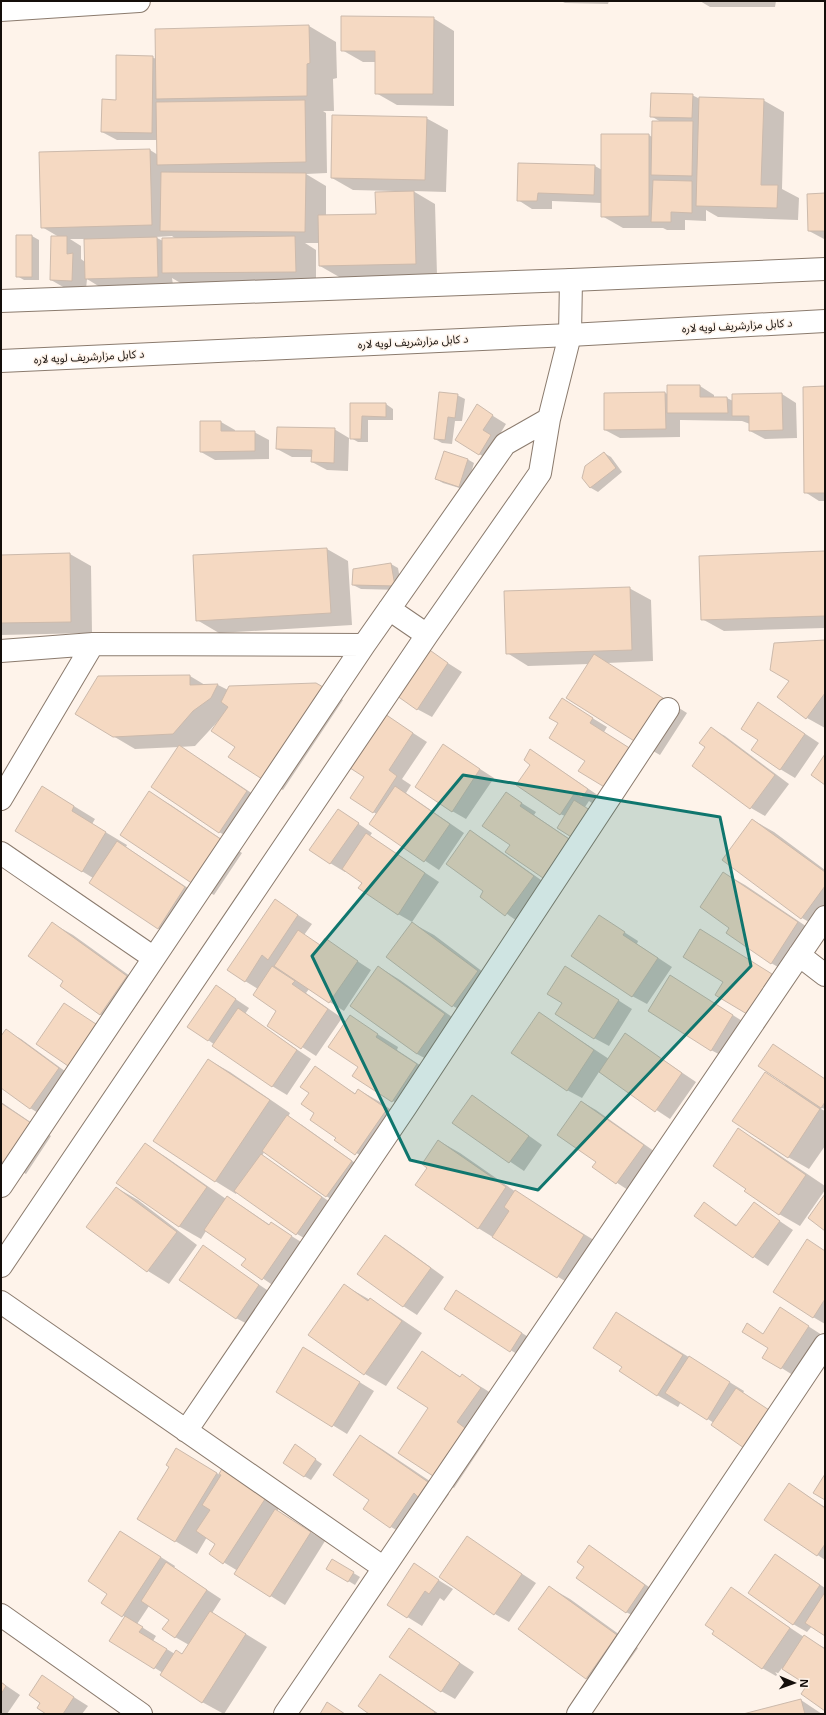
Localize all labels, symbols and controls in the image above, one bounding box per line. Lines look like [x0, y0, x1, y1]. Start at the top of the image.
street label: د کابل مزارشریف لویه لاره [681, 312, 793, 340]
street label: د کابل مزارشریف لویه لاره [357, 328, 469, 356]
street label: د کابل مزارشریف لویه لاره [33, 343, 145, 371]
north arrow [774, 1663, 814, 1703]
text: N [792, 1678, 815, 1688]

